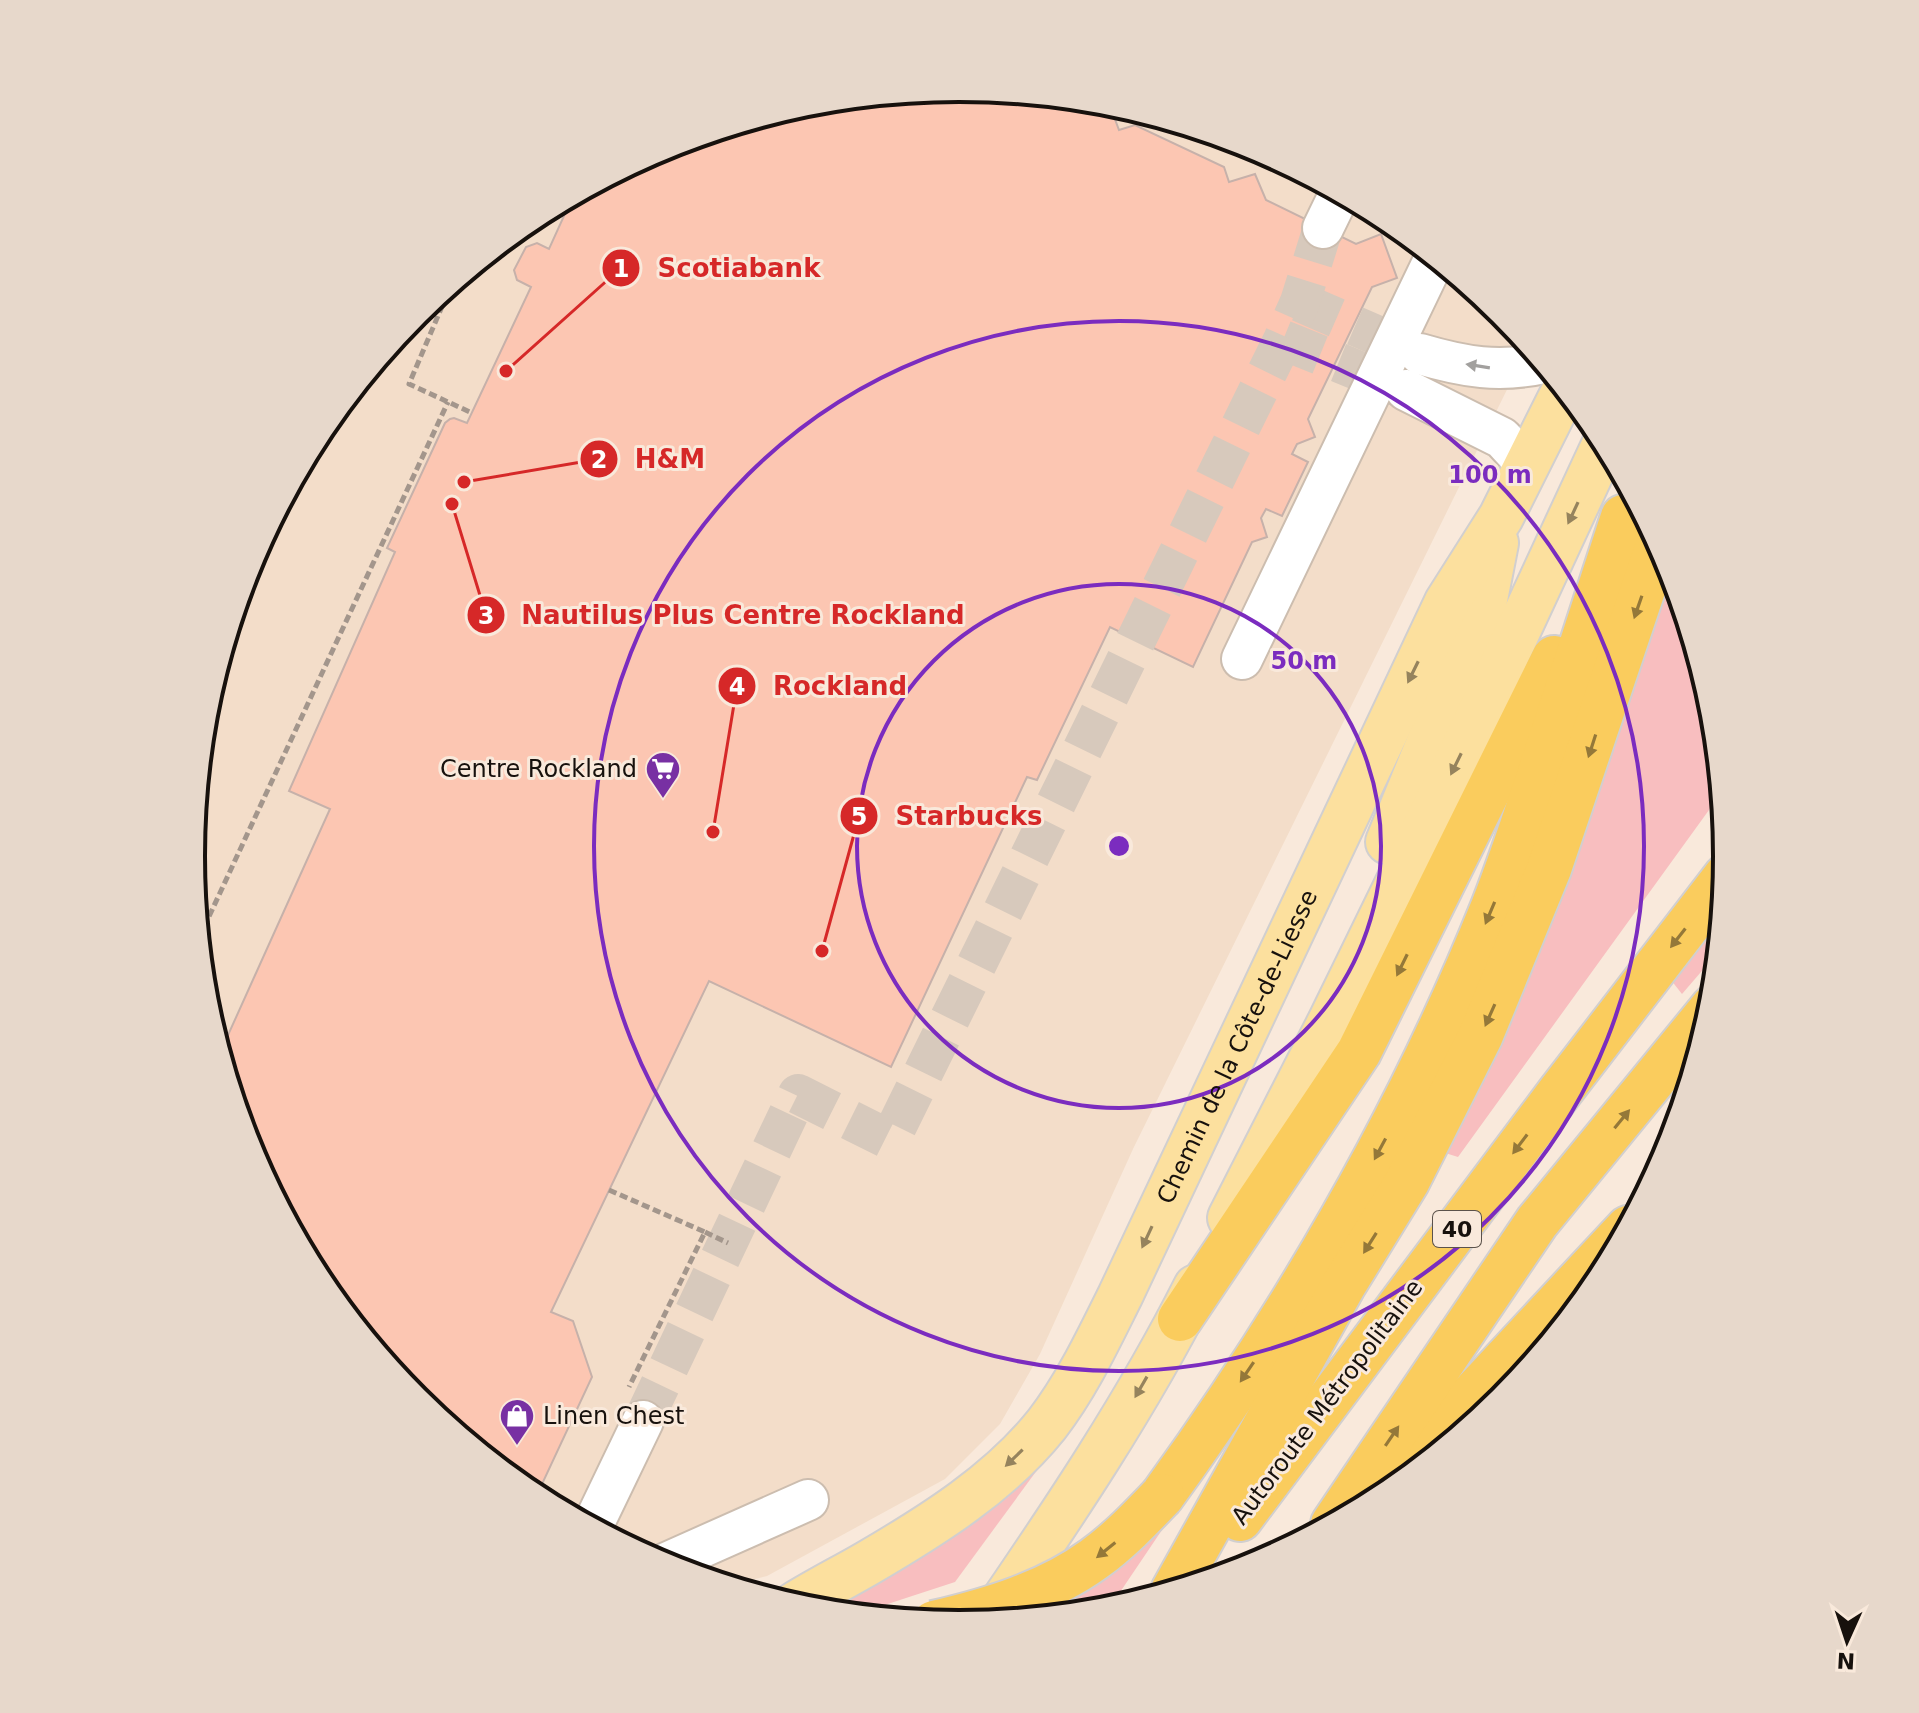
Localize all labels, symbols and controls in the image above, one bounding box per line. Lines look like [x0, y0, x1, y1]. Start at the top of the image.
callout: Scotiabank [601, 243, 836, 293]
text: Scotiabank [658, 253, 821, 283]
text: 1 [613, 255, 629, 283]
one-way arrow [1465, 360, 1490, 372]
callout: H&M [579, 434, 721, 484]
text: H&M [635, 444, 705, 474]
text: 2 [591, 446, 607, 474]
text: 100 m [1448, 461, 1532, 489]
one-way arrow [1566, 502, 1579, 525]
callout: Nautilus Plus Centre Rockland [466, 590, 981, 640]
one-way arrow [1631, 595, 1643, 619]
text: Nautilus Plus Centre Rockland [521, 600, 965, 630]
text: 3 [478, 602, 494, 630]
text: 50 m [1271, 647, 1337, 675]
callout: Rockland [717, 661, 923, 711]
one-way arrow [1406, 661, 1420, 684]
text: Rockland [773, 671, 907, 701]
text: 4 [729, 673, 745, 701]
one-way arrow [1585, 734, 1597, 758]
supermarket icon: Centre Rockland [644, 750, 682, 800]
one-way arrow [1449, 753, 1463, 776]
place label: Centre Rockland [440, 755, 637, 783]
callout: Starbucks [839, 791, 1058, 841]
text: Starbucks [896, 801, 1042, 831]
text: 5 [851, 803, 867, 831]
centre of rings [1105, 832, 1133, 860]
street label: Chemin de la Côte-de-Liesse [1151, 885, 1323, 1208]
one-way arrow [1483, 902, 1496, 925]
one-way arrow [1671, 928, 1687, 948]
one-way arrow [1395, 954, 1409, 977]
one-way arrow [1483, 1003, 1496, 1027]
one-way arrow [1613, 1109, 1630, 1129]
one-way arrow [1513, 1134, 1529, 1155]
one-way arrow [1373, 1138, 1387, 1160]
road number: 40 [1433, 1211, 1481, 1247]
one-way arrow [1140, 1225, 1154, 1248]
one-way arrow [1363, 1232, 1377, 1254]
street label: Autoroute Métropolitaine [1226, 1274, 1428, 1530]
one-way arrow [1240, 1362, 1255, 1383]
one-way arrow [1134, 1376, 1148, 1398]
shop icon: Linen Chest [498, 1397, 536, 1447]
place label: Linen Chest [543, 1402, 685, 1430]
one-way arrow [1384, 1426, 1399, 1447]
one-way arrow [1005, 1449, 1024, 1467]
one-way arrow [1096, 1541, 1116, 1557]
north arrow [1807, 1601, 1887, 1681]
text: N [1836, 1648, 1856, 1673]

